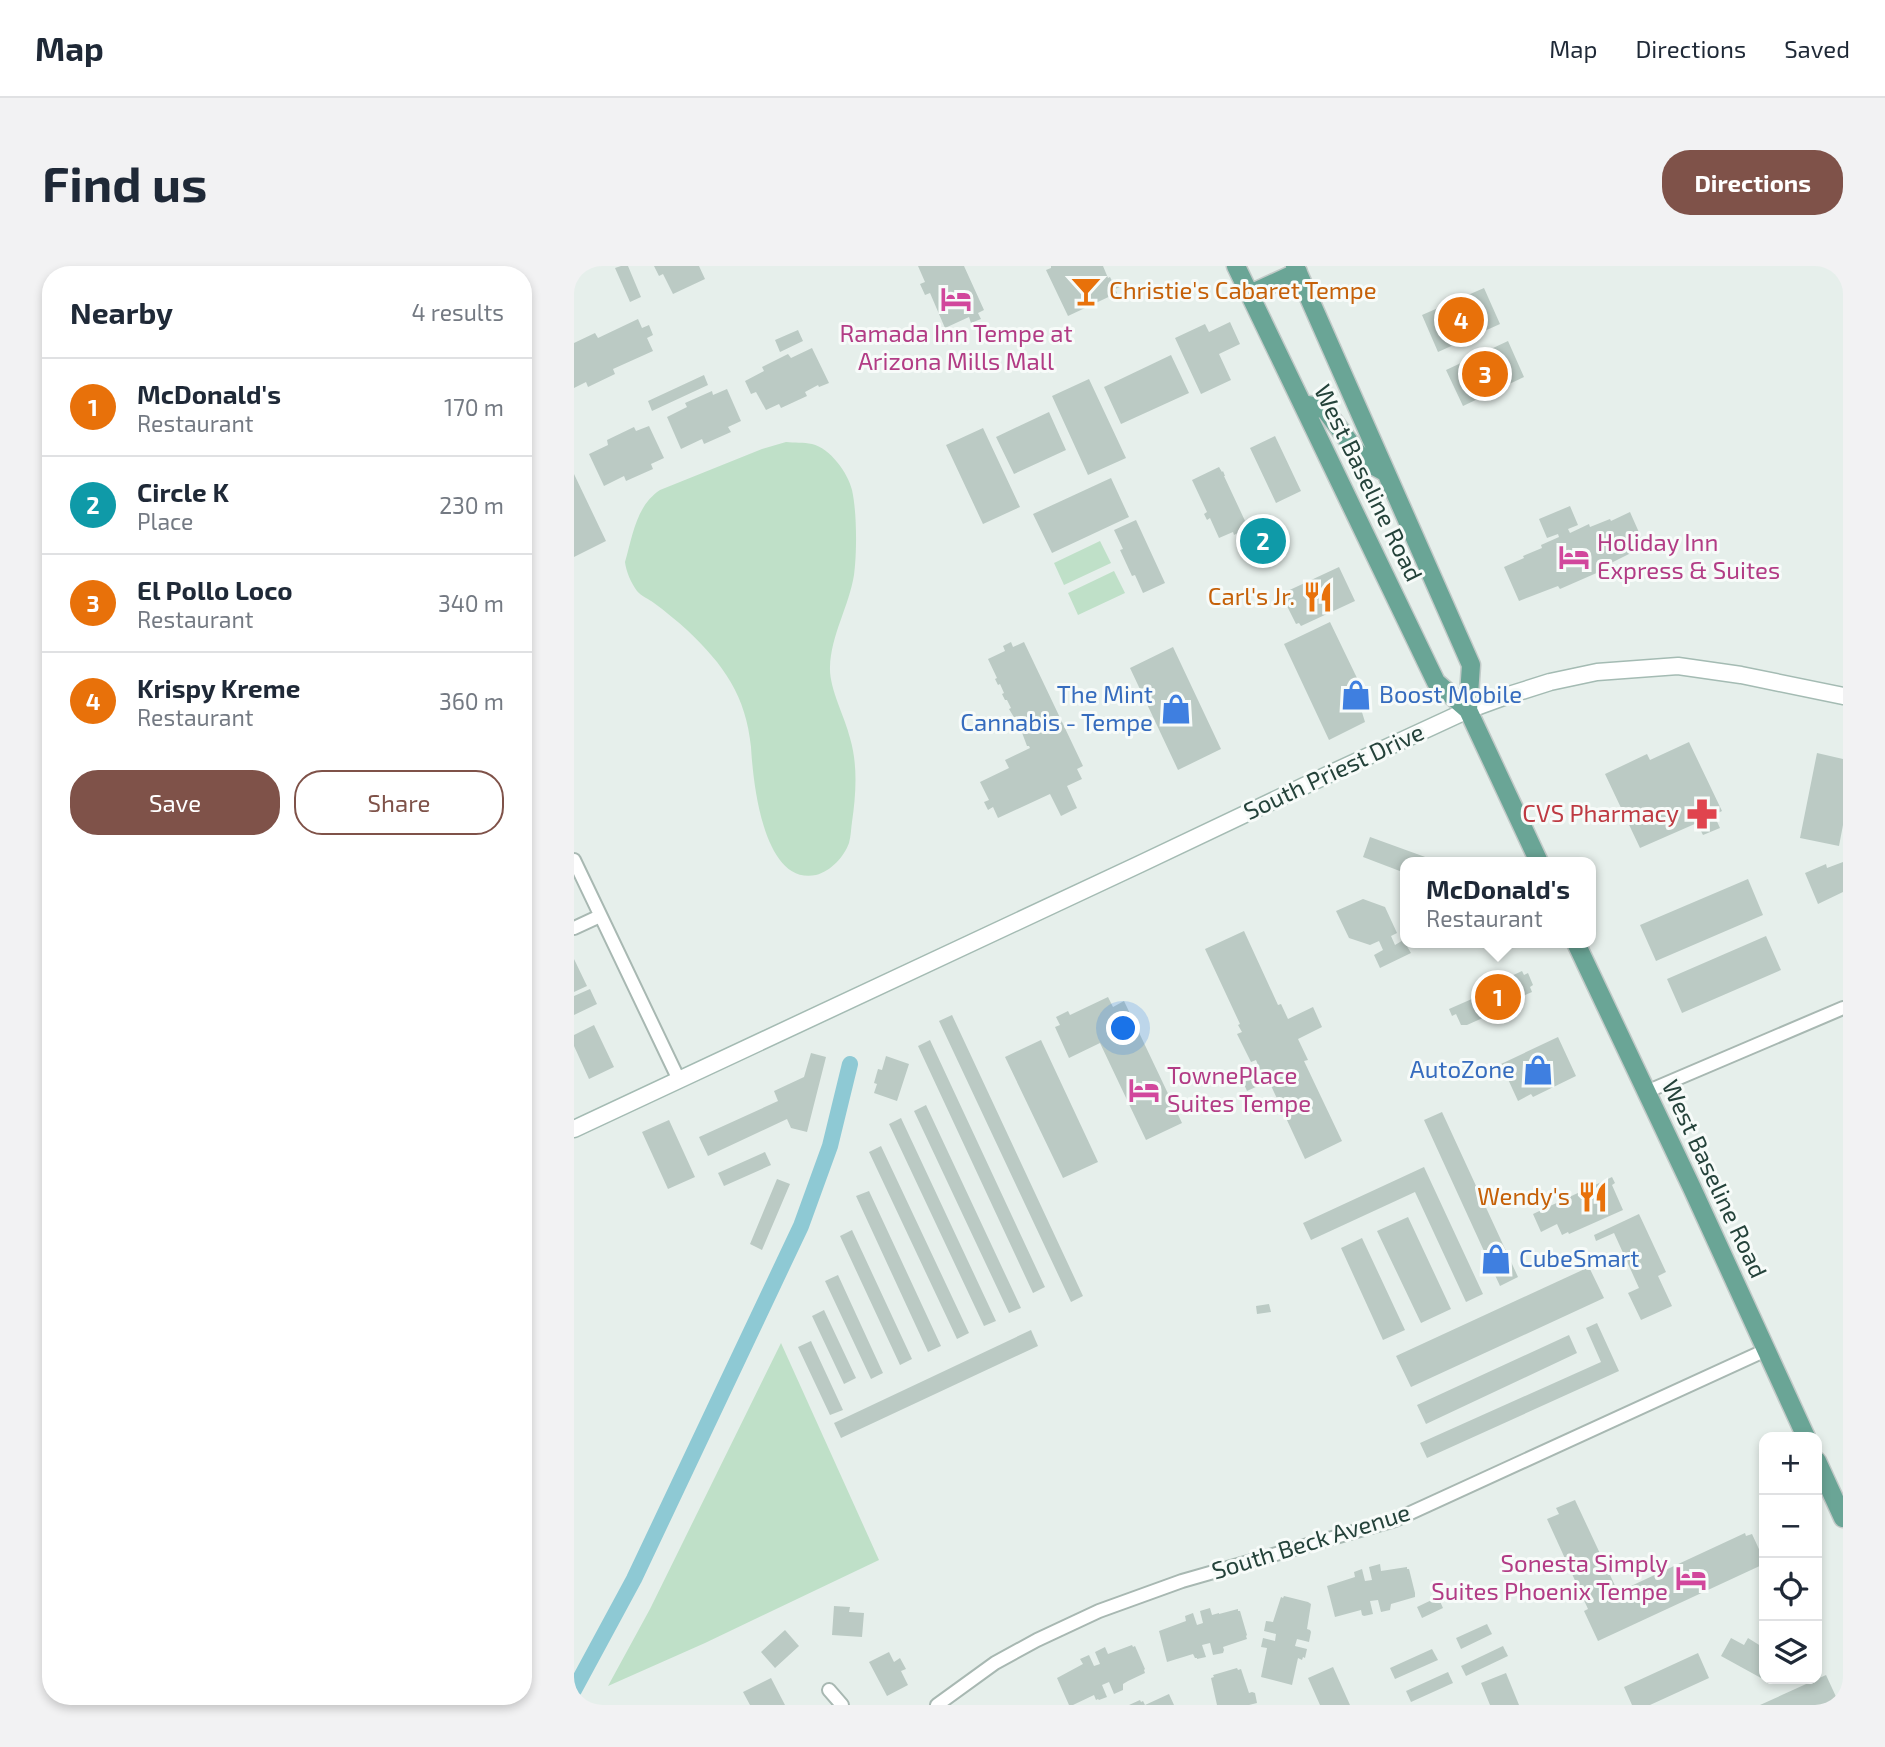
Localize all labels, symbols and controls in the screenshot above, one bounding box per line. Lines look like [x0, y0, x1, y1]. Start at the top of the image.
text: Map [35, 28, 104, 68]
text: Map [1549, 34, 1597, 63]
text: Directions [1635, 34, 1746, 63]
text: Saved [1784, 34, 1850, 63]
button: Directions [1662, 150, 1843, 215]
text: Find us [42, 153, 207, 212]
bar icon: Christie's Cabaret Tempe [1069, 274, 1103, 308]
place label: Christie's Cabaret Tempe [1109, 275, 1377, 304]
hotel icon: Ramada Inn Tempe at Arizona Mills Mall [939, 282, 973, 316]
text: Nearby [70, 294, 173, 330]
pin: 4 [1438, 294, 1484, 346]
text: 4 results [412, 298, 504, 326]
place label: Ramada Inn Tempe at Arizona Mills Mall [839, 318, 1073, 375]
pin: 3 [1462, 348, 1508, 400]
text: McDonald's [137, 378, 281, 409]
street label: West Baseline Road [1309, 379, 1430, 586]
text: 1 [88, 393, 98, 421]
text: 170 m [444, 393, 504, 421]
text: Restaurant [137, 409, 254, 437]
text: Circle K [137, 476, 229, 507]
text: 2 [86, 491, 100, 519]
text: 230 m [439, 491, 504, 519]
text: Place [137, 507, 193, 535]
pin: 2 [1240, 515, 1286, 567]
place label: Holiday Inn Express & Suites [1597, 527, 1780, 584]
hotel icon: Holiday Inn Express & Suites [1557, 540, 1591, 574]
text: El Pollo Loco [137, 574, 293, 605]
restaurant icon: Carl's Jr. [1301, 580, 1335, 614]
place label: Carl's Jr. [1208, 581, 1295, 610]
text: 3 [86, 589, 100, 617]
text: 340 m [438, 589, 504, 617]
text: Restaurant [137, 605, 254, 633]
text: Krispy Kreme [137, 672, 300, 703]
shop icon: Boost Mobile [1339, 678, 1373, 712]
place label: The Mint Cannabis - Tempe [960, 679, 1153, 736]
place label: Boost Mobile [1379, 679, 1522, 708]
text: 4 [86, 687, 100, 715]
text: 360 m [439, 687, 504, 715]
shop icon: The Mint Cannabis - Tempe [1159, 692, 1193, 726]
text: Restaurant [137, 703, 254, 731]
street label: South Priest Drive [1239, 716, 1428, 825]
button: Save [70, 770, 280, 835]
button: Share [294, 770, 504, 835]
pharmacy icon: CVS Pharmacy [1685, 797, 1719, 831]
place label: CVS Pharmacy [1522, 798, 1679, 827]
popup [1400, 857, 1596, 948]
text: McDonald's [1426, 873, 1570, 904]
text: Restaurant [1426, 904, 1543, 932]
pin: 1 [1475, 971, 1521, 1023]
your location [1106, 1011, 1140, 1045]
shop icon: AutoZone [1521, 1053, 1555, 1087]
place label: AutoZone [1410, 1054, 1515, 1083]
place label: TownePlace Suites Tempe [1167, 1060, 1311, 1117]
hotel icon: TownePlace Suites Tempe [1127, 1073, 1161, 1107]
street label: West Baseline Road [1657, 1075, 1774, 1282]
restaurant icon: Wendy's [1576, 1180, 1610, 1214]
place label: Wendy's [1477, 1181, 1570, 1210]
shop icon: CubeSmart [1479, 1242, 1513, 1276]
place label: CubeSmart [1519, 1243, 1639, 1272]
map controls [1759, 1432, 1822, 1684]
button: + [1759, 1432, 1822, 1495]
button: − [1759, 1495, 1822, 1558]
street label: South Beck Avenue [1208, 1497, 1413, 1585]
place label: Sonesta Simply Suites Phoenix Tempe [1431, 1548, 1668, 1605]
button: locate [1759, 1558, 1822, 1621]
hotel icon: Sonesta Simply Suites Phoenix Tempe [1674, 1561, 1708, 1595]
button: layers [1759, 1621, 1822, 1684]

